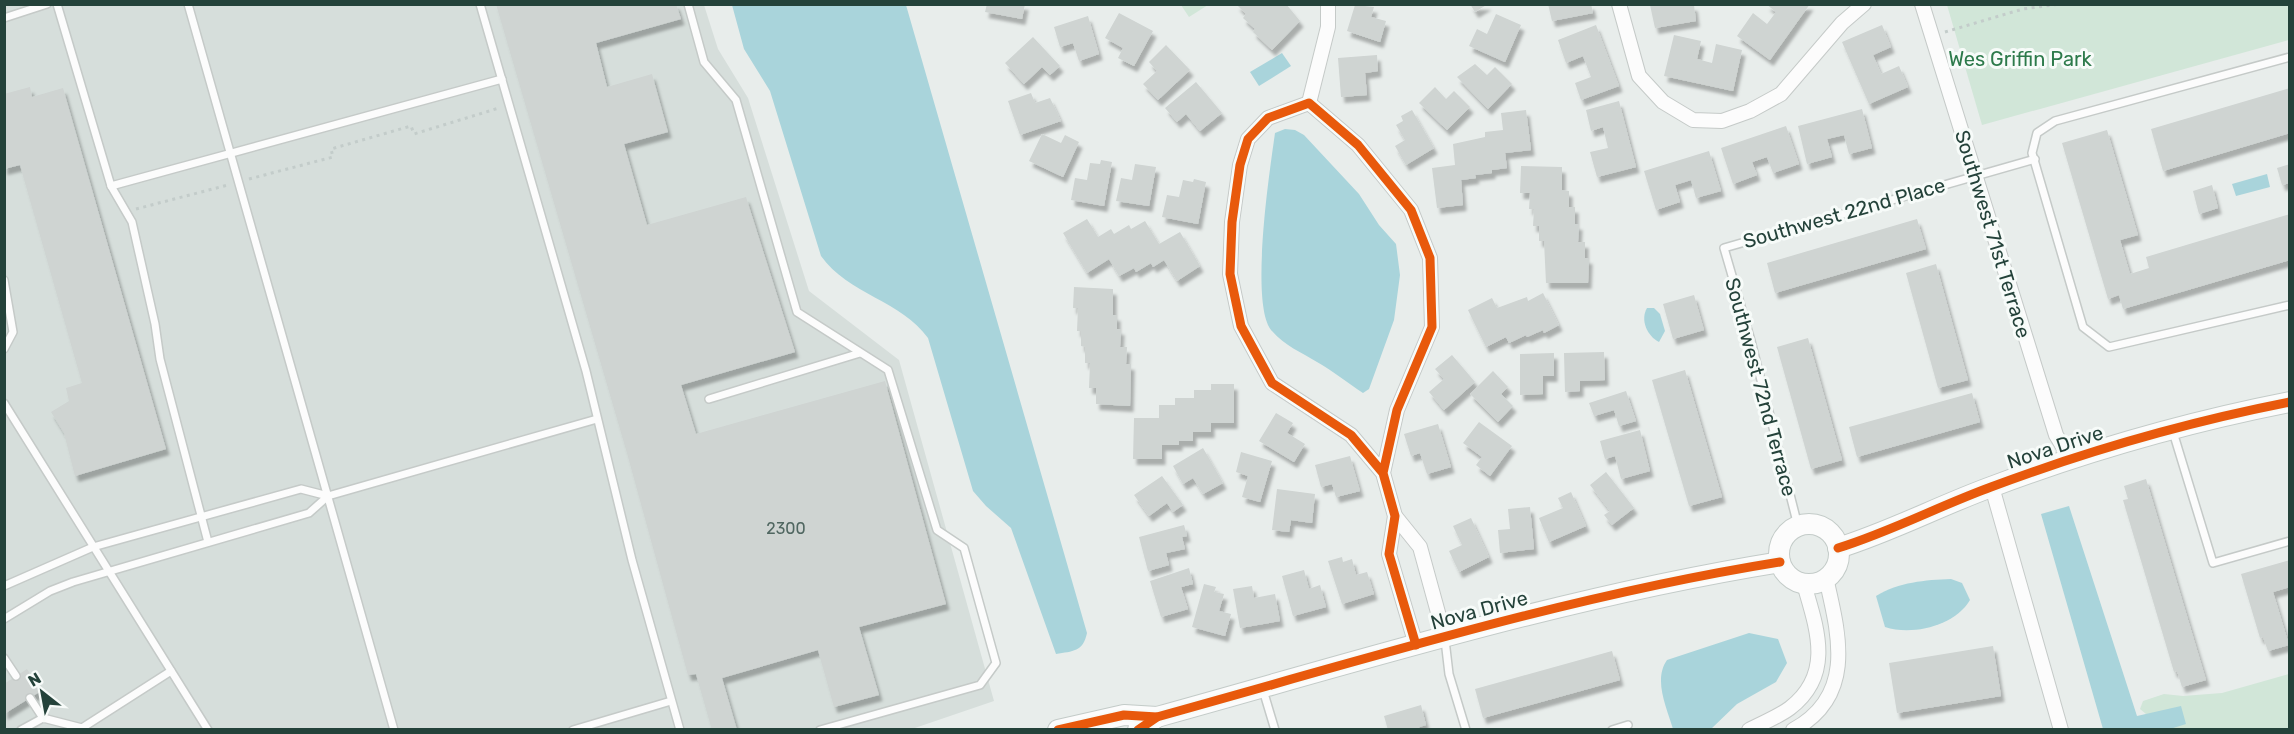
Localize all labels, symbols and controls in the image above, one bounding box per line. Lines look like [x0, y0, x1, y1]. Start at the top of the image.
park label: Wes Griffin Park [1948, 47, 2093, 71]
street label: Southwest 71st Terrace [1950, 127, 2036, 341]
street label: Southwest 22nd Place [1740, 173, 1948, 253]
street label: Southwest 72nd Terrace [1720, 275, 1802, 499]
street label: Nova Drive [2004, 420, 2106, 474]
house number: 2300 [766, 519, 806, 538]
street label: Nova Drive [1428, 585, 1530, 635]
north arrow [12, 662, 72, 722]
text: N [25, 668, 44, 691]

